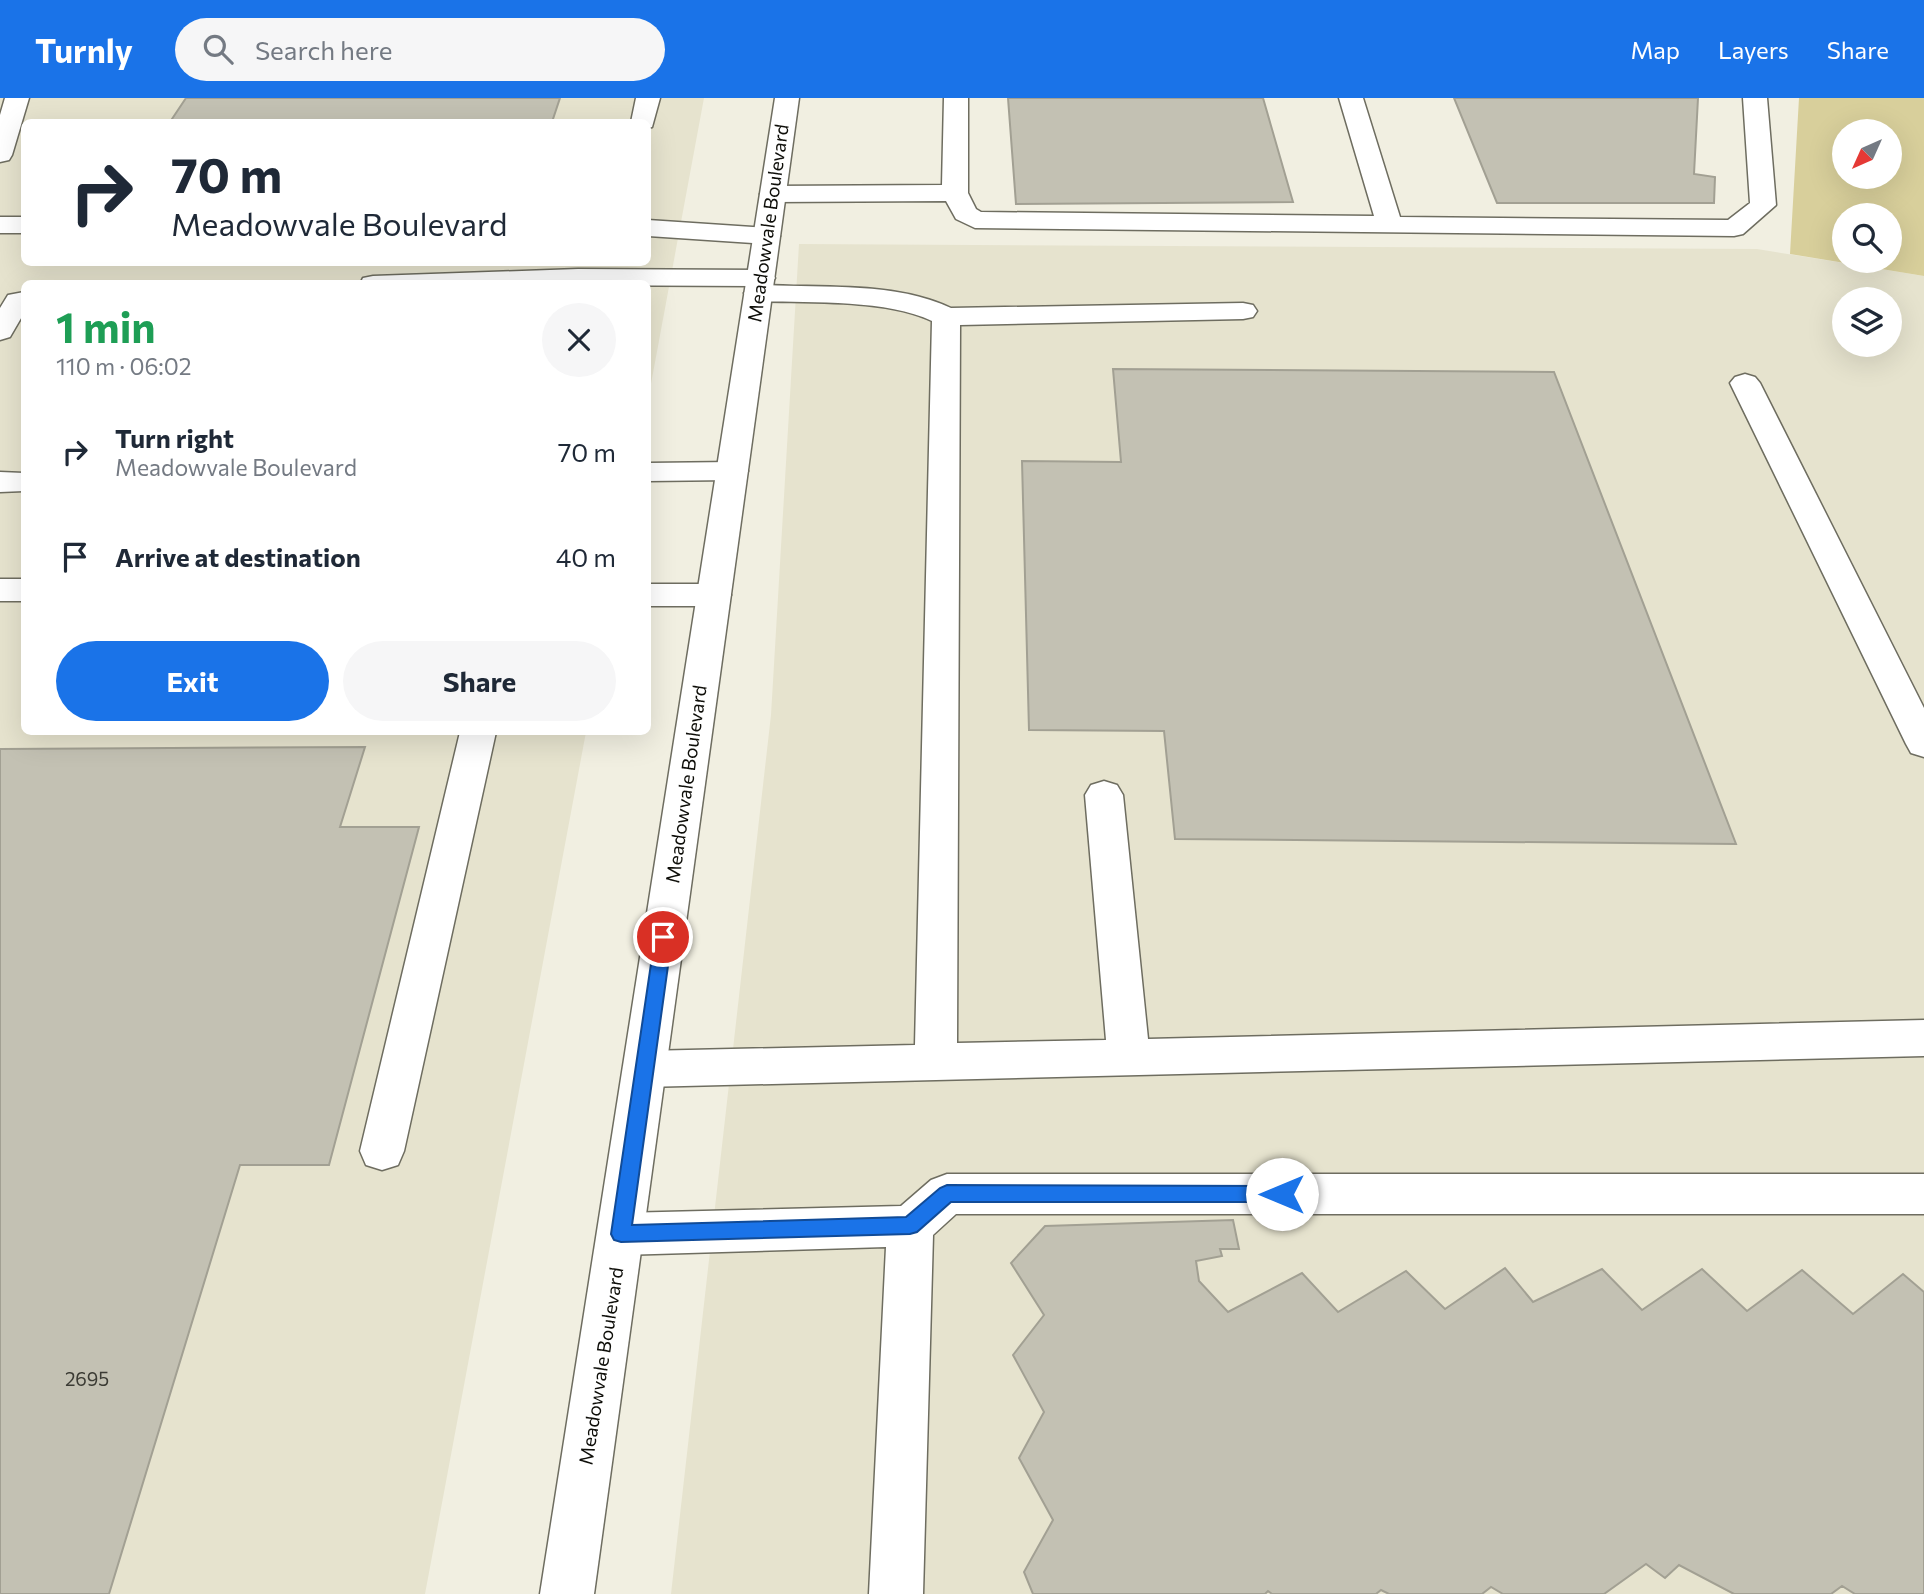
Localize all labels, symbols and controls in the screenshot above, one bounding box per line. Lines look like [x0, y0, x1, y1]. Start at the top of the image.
search box [175, 18, 665, 81]
text: Turnly [35, 29, 133, 70]
icon: search [199, 30, 237, 68]
text: Search here [255, 34, 392, 65]
text: Map [1631, 35, 1680, 64]
text: Layers [1718, 35, 1789, 64]
text: Share [1827, 35, 1889, 64]
north arrow [1832, 119, 1902, 189]
map controls [1832, 119, 1902, 357]
street label: Meadowvale Boulevard [742, 122, 793, 323]
text: 70 m [171, 143, 282, 203]
icon: right [56, 147, 147, 238]
text: Meadowvale Boulevard [171, 203, 508, 243]
button: search [1832, 203, 1902, 273]
button: layers [1832, 287, 1902, 357]
text: 1 min [56, 300, 156, 352]
button: close [542, 303, 616, 377]
text: 110 m · 06:02 [56, 352, 191, 380]
text: Turn right [115, 422, 234, 453]
icon: right [56, 433, 94, 471]
text: 70 m [558, 436, 616, 467]
text: Meadowvale Boulevard [115, 453, 357, 481]
icon: arrive [56, 538, 94, 576]
text: Arrive at destination [115, 541, 361, 572]
text: 40 m [556, 541, 616, 572]
button: Exit [56, 641, 329, 721]
button: Share [343, 641, 616, 721]
street label: Meadowvale Boulevard [660, 683, 711, 884]
pin [633, 907, 693, 967]
icon: arrive [644, 918, 682, 956]
position arrow [1245, 1157, 1319, 1231]
street label: Meadowvale Boulevard [574, 1265, 627, 1466]
house number: 2695 [65, 1367, 109, 1390]

